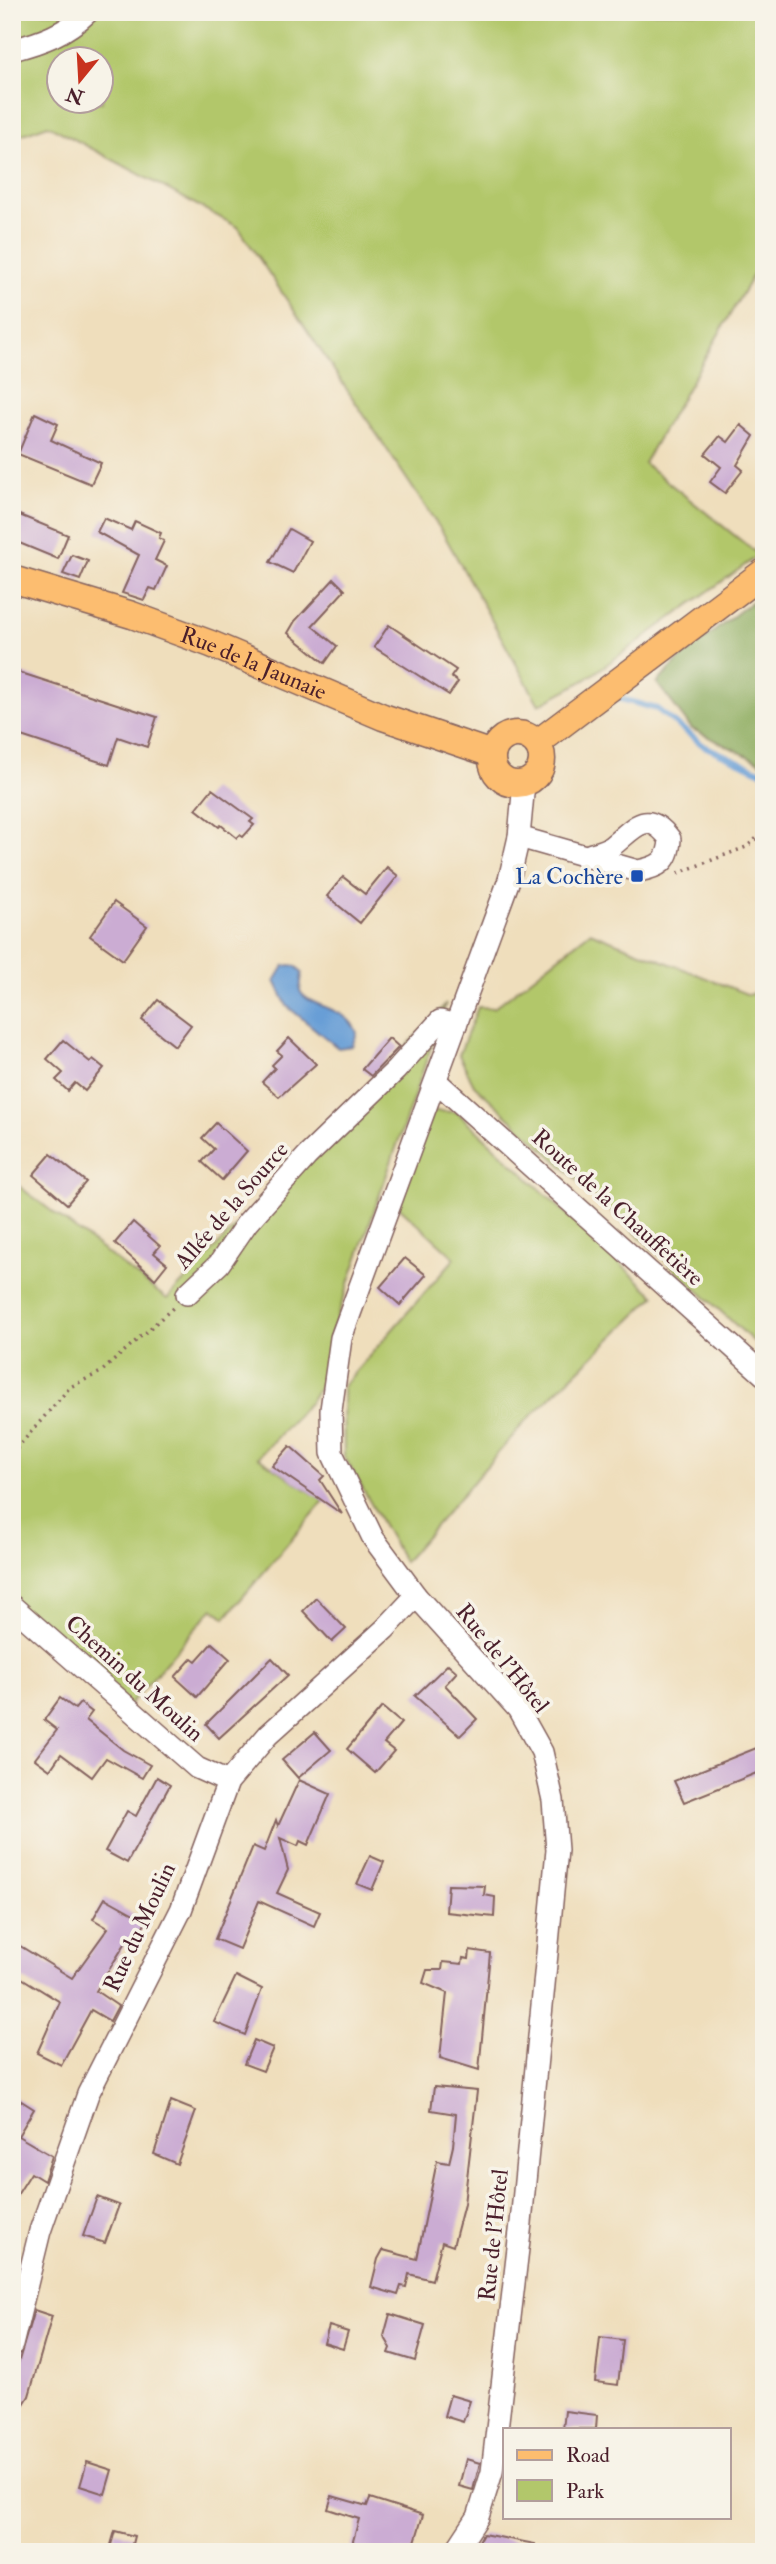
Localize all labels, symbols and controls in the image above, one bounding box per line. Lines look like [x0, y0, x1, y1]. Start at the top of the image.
north arrow [46, 46, 116, 116]
text: N [62, 81, 88, 110]
street label: Rue de la Jaunaie [176, 620, 331, 707]
place label: La Cochère [515, 862, 623, 891]
marker: La Cochère [629, 868, 645, 884]
street label: Route de la Chauffetière [526, 1123, 710, 1292]
street label: Allée de la Source [167, 1135, 295, 1276]
street label: Rue de l'Hôtel [450, 1598, 556, 1719]
street label: Chemin du Moulin [60, 1609, 210, 1748]
street label: Rue du Moulin [97, 1858, 182, 1996]
street label: Rue de l'Hôtel [472, 2167, 515, 2303]
legend [503, 2428, 730, 2518]
text: Road [566, 2442, 611, 2469]
text: Park [566, 2478, 604, 2505]

